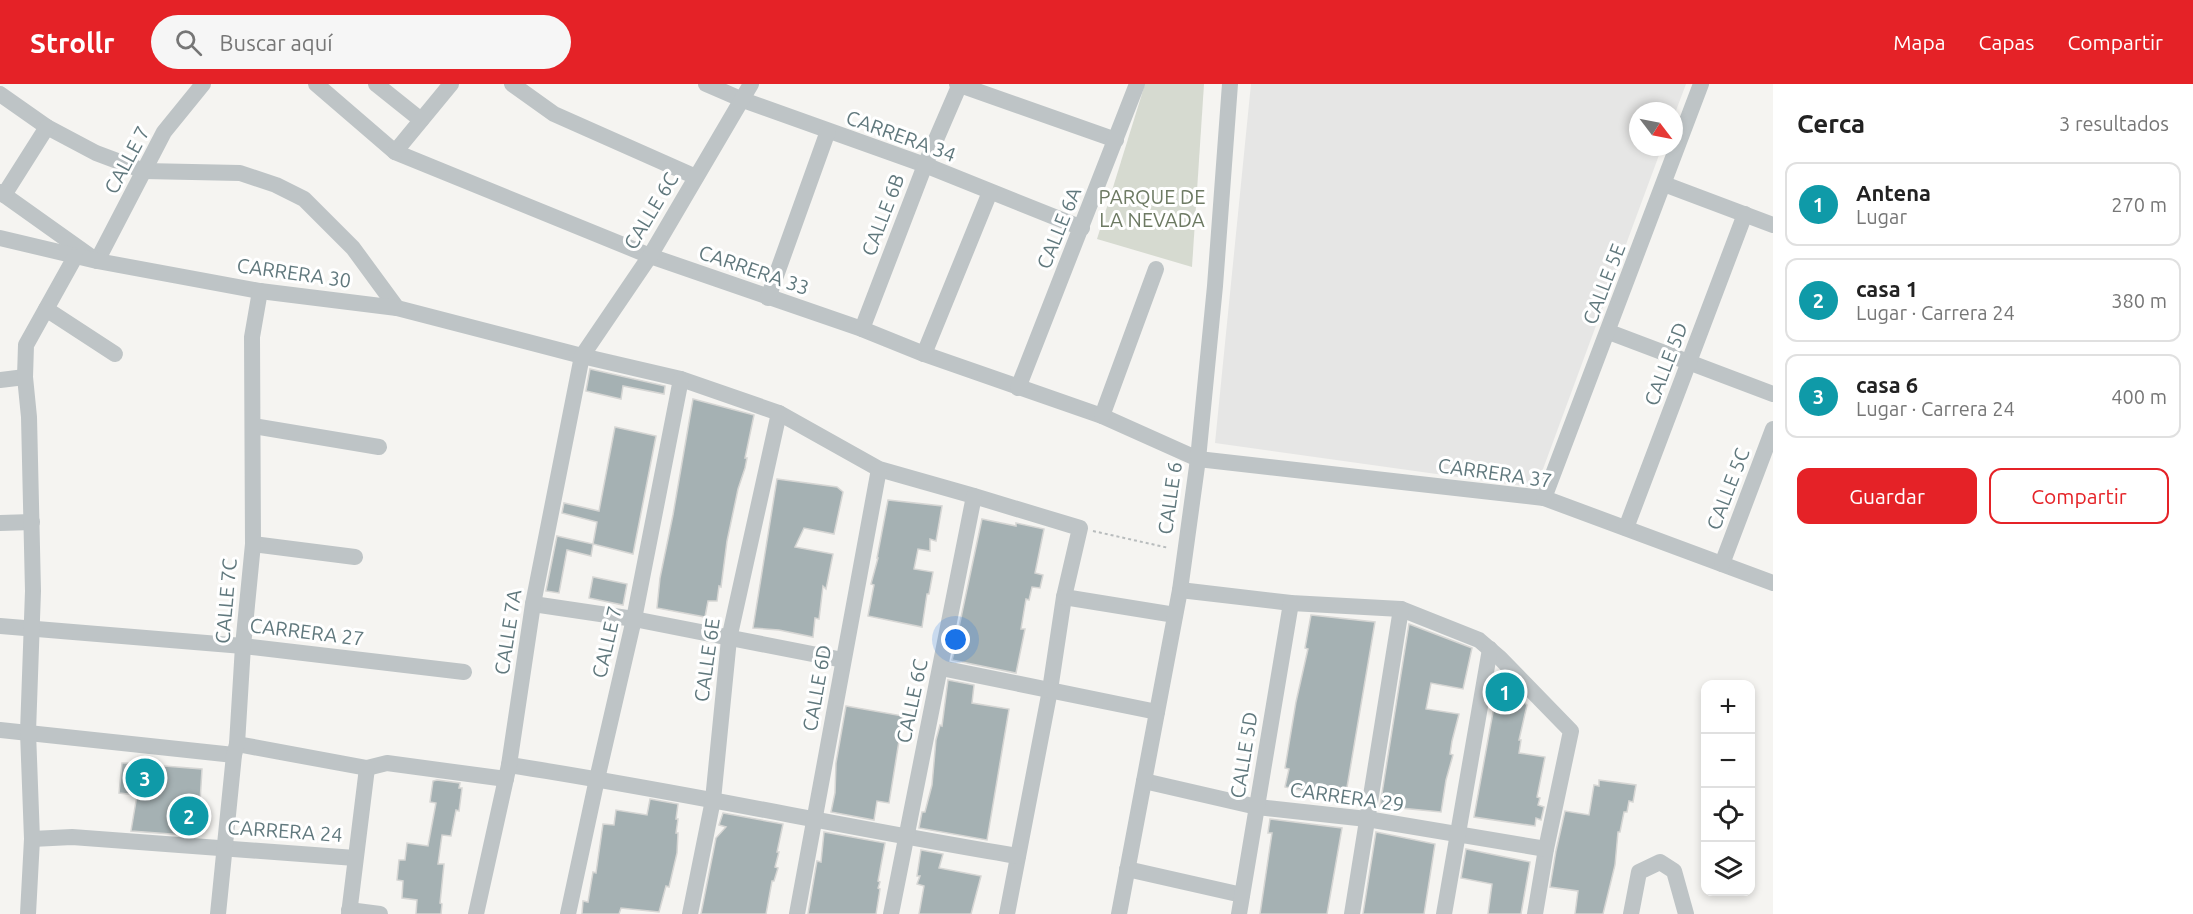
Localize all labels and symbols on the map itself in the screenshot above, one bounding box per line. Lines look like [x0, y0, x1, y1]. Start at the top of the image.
north arrow [1629, 102, 1683, 156]
street label: CARRERA 34 [843, 105, 959, 166]
street label: CALLE 7 [99, 122, 154, 197]
street label: CALLE 6C [619, 168, 682, 253]
street label: CALLE 6B [856, 171, 909, 259]
street label: CALLE 6A [1032, 184, 1085, 272]
park label: PARQUE DE LA NEVADA [1099, 185, 1205, 231]
street label: CARRERA 33 [696, 240, 812, 299]
street label: CALLE 5E [1578, 240, 1629, 327]
street label: CARRERA 30 [235, 253, 353, 292]
street label: CALLE 5D [1639, 319, 1692, 409]
street label: CALLE 5C [1701, 445, 1754, 533]
street label: CARRERA 37 [1436, 453, 1554, 492]
street label: CALLE 6 [1153, 460, 1186, 536]
street label: CALLE 7C [210, 557, 241, 645]
street label: CALLE 7A [489, 588, 526, 676]
street label: CALLE 7 [587, 604, 626, 680]
street label: CARRERA 27 [249, 613, 366, 650]
street label: CALLE 6E [689, 617, 724, 703]
your location [941, 625, 970, 654]
street label: CALLE 6D [798, 643, 835, 733]
street label: CALLE 6C [891, 657, 932, 745]
pin: 1 [1486, 670, 1524, 714]
street label: CALLE 5D [1225, 710, 1262, 800]
pin: 3 [126, 756, 164, 800]
street label: CARRERA 29 [1288, 777, 1406, 816]
pin: 2 [170, 794, 208, 838]
street label: CARRERA 24 [227, 815, 343, 846]

